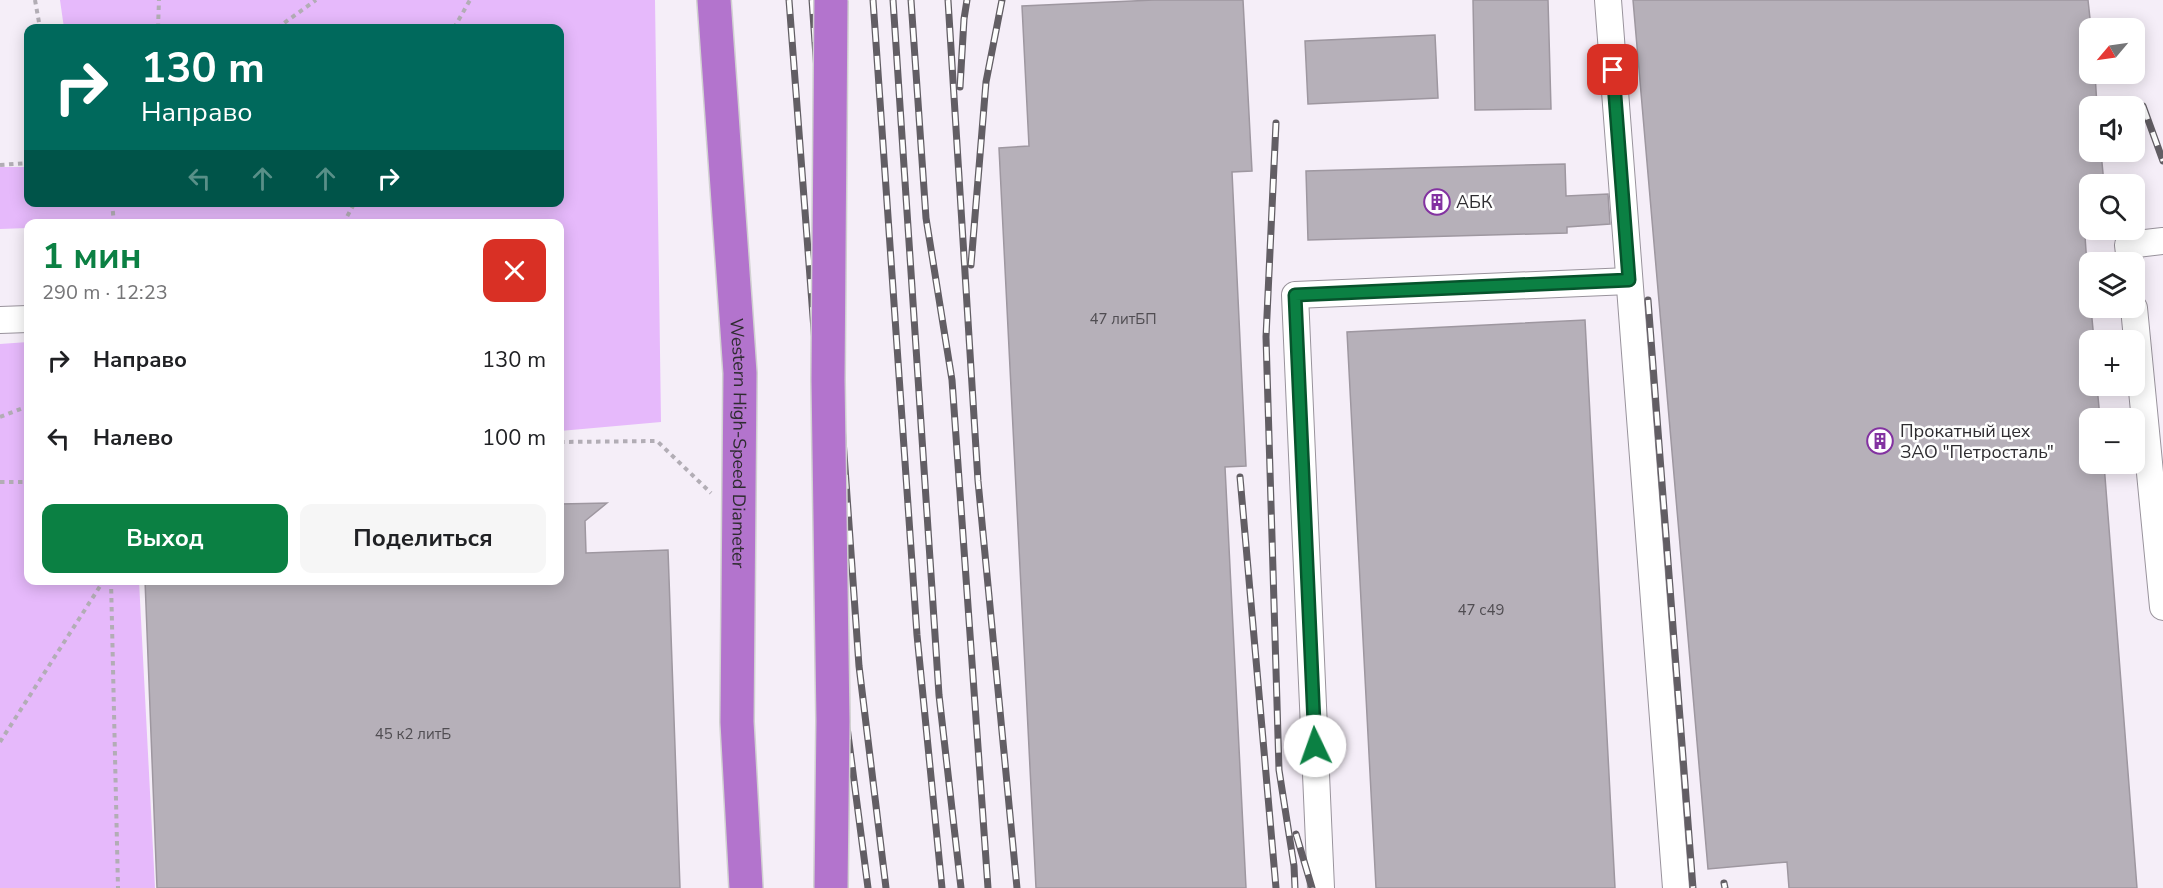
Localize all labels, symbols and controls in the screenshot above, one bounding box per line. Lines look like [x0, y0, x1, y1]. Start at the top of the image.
north arrow [2079, 18, 2145, 84]
map controls [2079, 18, 2145, 474]
text: 130 m [141, 40, 265, 97]
pin [1587, 44, 1638, 95]
icon: right [42, 48, 120, 126]
icon: arrive [1596, 53, 1629, 86]
text: Направо [141, 94, 252, 131]
button: sound [2079, 96, 2145, 162]
icon: left [183, 162, 216, 195]
icon: ahead [246, 162, 279, 195]
icon: ahead [309, 162, 342, 195]
icon: right [372, 162, 405, 195]
button: search [2079, 174, 2145, 240]
building icon: АБК [1422, 187, 1452, 217]
place label: АБК [1456, 190, 1493, 214]
text: 1 мин [42, 232, 142, 281]
button: close [483, 239, 546, 302]
button: layers [2079, 252, 2145, 318]
text: 290 m · 12:23 [42, 279, 168, 306]
house number: 47 литБП [1089, 309, 1157, 329]
street label: Western High-Speed Diameter [724, 317, 752, 569]
button: + [2079, 330, 2145, 396]
icon: right [42, 344, 75, 377]
text: Направо [93, 345, 187, 375]
text: 130 m [482, 345, 546, 375]
button: − [2079, 408, 2145, 474]
place label: Прокатный цех ЗАО "Петросталь" [1900, 419, 2054, 464]
icon: left [42, 422, 75, 455]
text: Налево [93, 423, 173, 453]
text: 100 m [482, 423, 546, 453]
building icon: Прокатный цех ЗАО "Петросталь" [1865, 426, 1895, 456]
button: Выход [42, 504, 288, 573]
button: Поделиться [300, 504, 546, 573]
house number: 47 с49 [1458, 600, 1504, 620]
position arrow [1283, 714, 1347, 778]
house number: 45 к2 литБ [375, 724, 451, 744]

